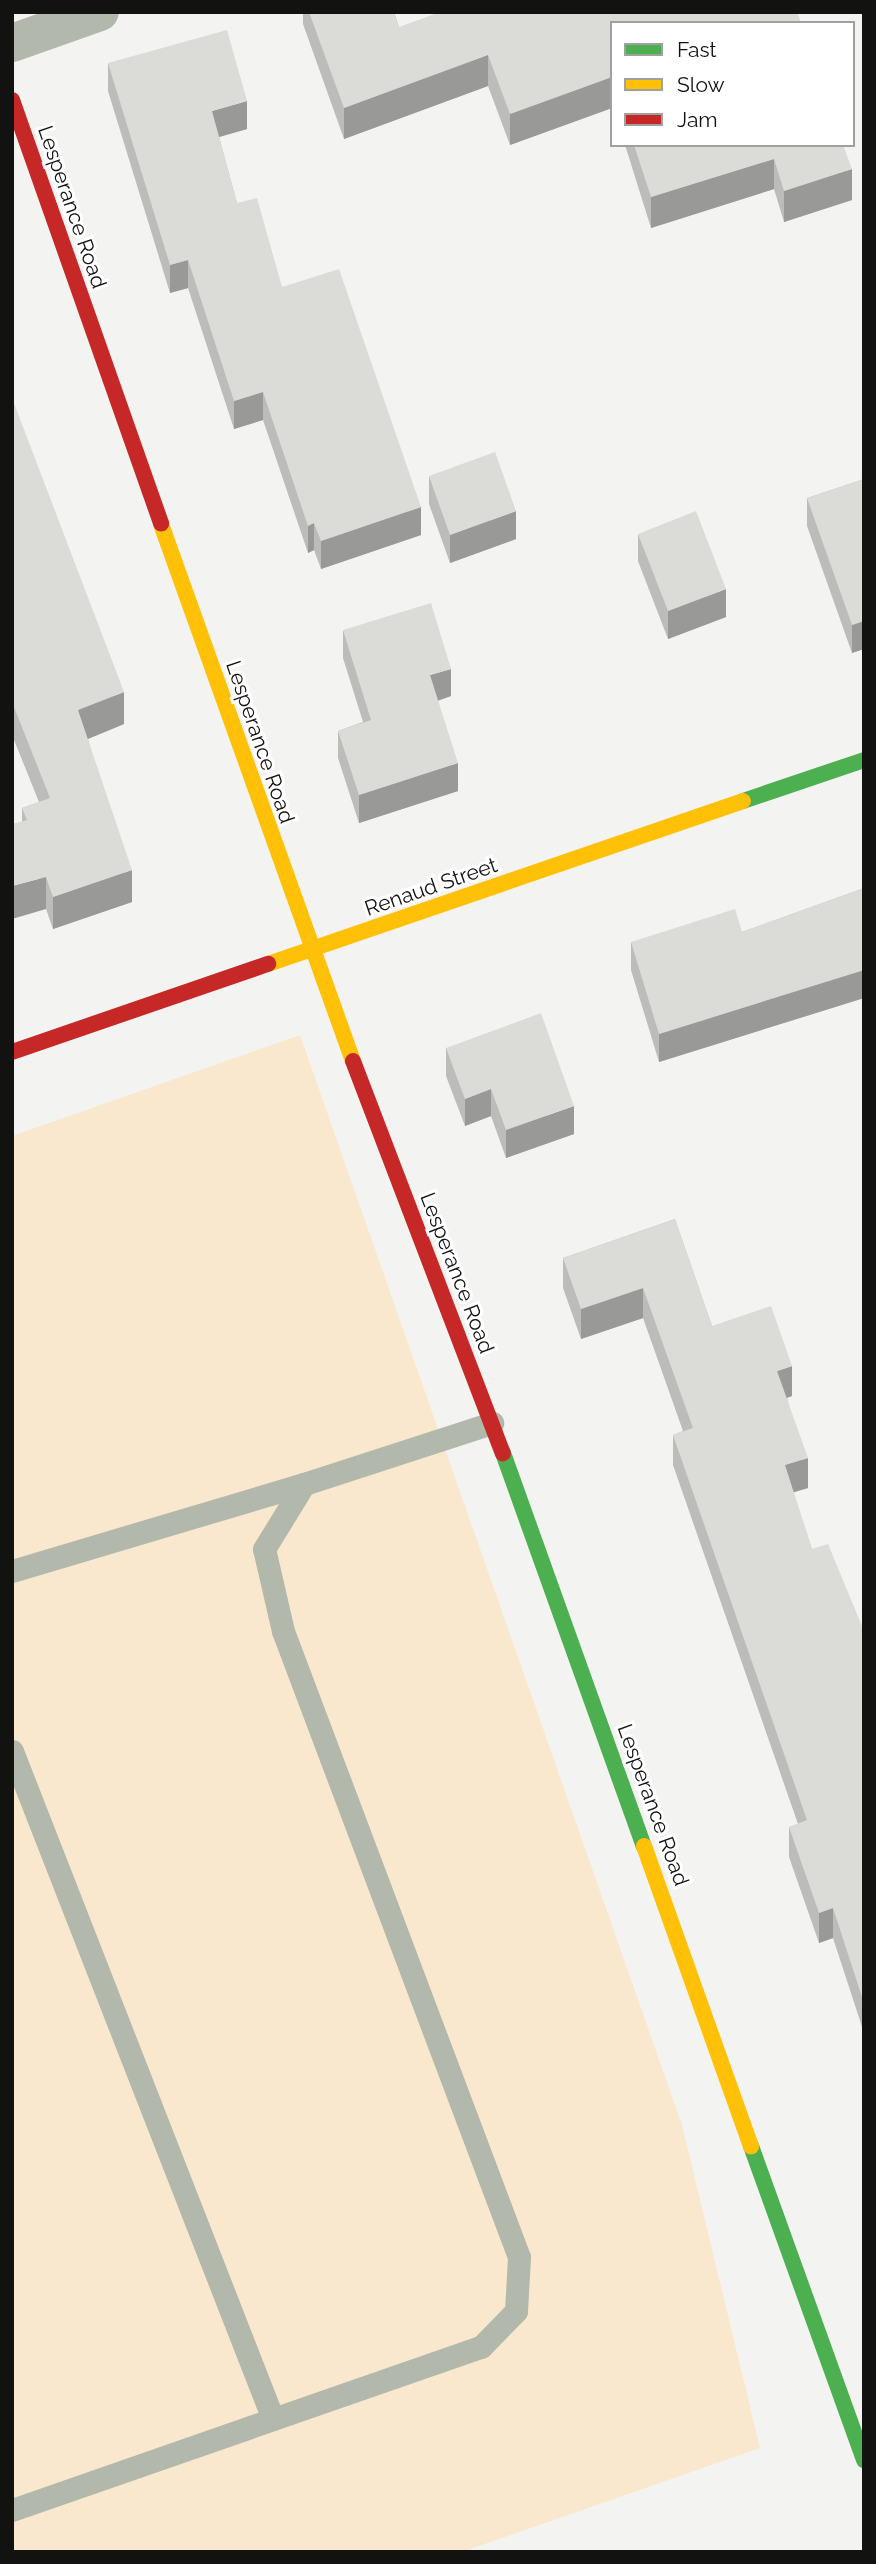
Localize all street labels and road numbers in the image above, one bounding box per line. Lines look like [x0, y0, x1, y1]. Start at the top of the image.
street label: Lesperance Road [32, 122, 112, 292]
street label: Lesperance Road [220, 657, 300, 827]
street label: Renaud Street [361, 853, 501, 921]
street label: Lesperance Road [415, 1189, 499, 1357]
street label: Lesperance Road [612, 1721, 694, 1889]

